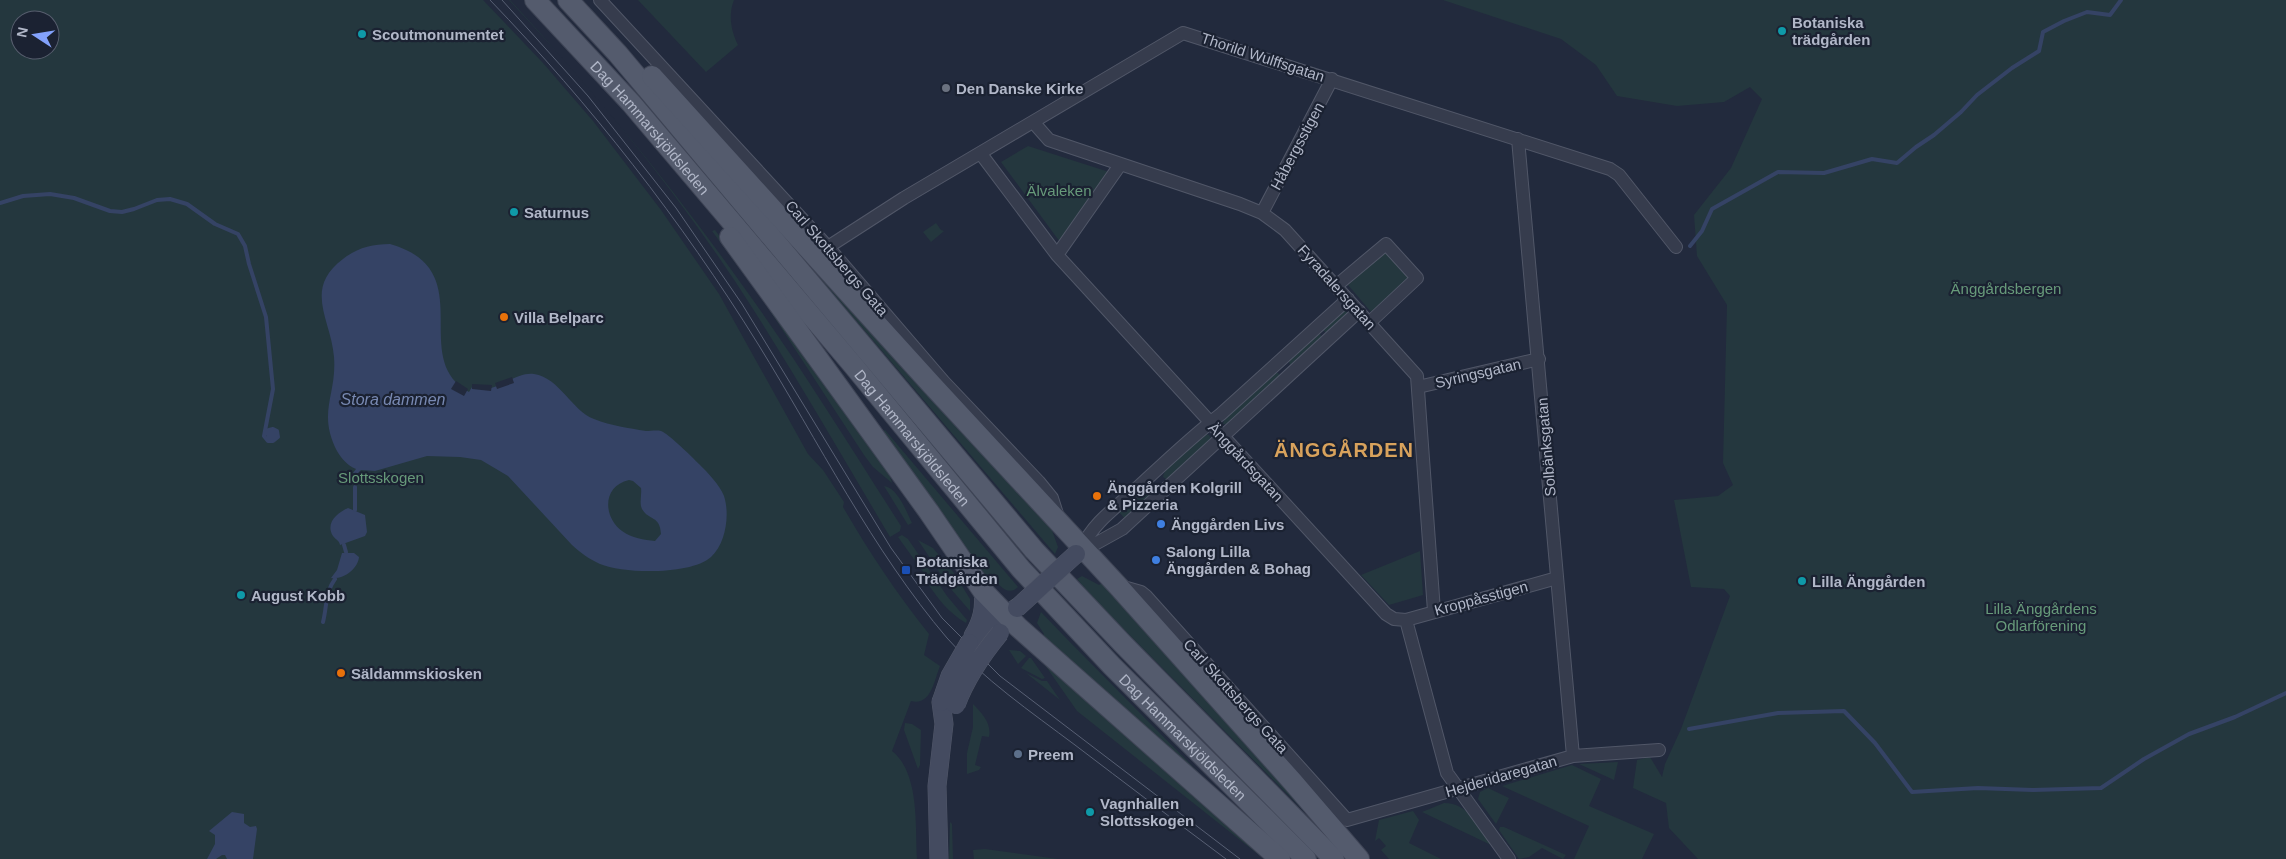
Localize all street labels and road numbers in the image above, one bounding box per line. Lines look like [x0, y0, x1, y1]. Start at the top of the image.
street label: Thorild Wulffsgatan [1199, 29, 1327, 85]
street label: Dag Hammarskjöldsleden [587, 57, 713, 198]
street label: Håbergsstigen [1267, 99, 1327, 193]
street label: Carl Skottsbergs Gata [782, 197, 892, 320]
street label: Fyradalersgatan [1294, 241, 1380, 333]
street label: Syringsgatan [1433, 355, 1523, 391]
street label: Dag Hammarskjöldsleden [851, 366, 974, 509]
street label: Solbänksgatan [1533, 397, 1559, 497]
street label: Änggårdsgatan [1205, 419, 1287, 505]
street label: Kroppåsstigen [1432, 577, 1530, 619]
street label: Carl Skottsbergs Gata [1180, 635, 1292, 757]
street label: Dag Hammarskjöldsleden [1116, 670, 1250, 804]
street label: Hejderidaregatan [1443, 752, 1559, 800]

